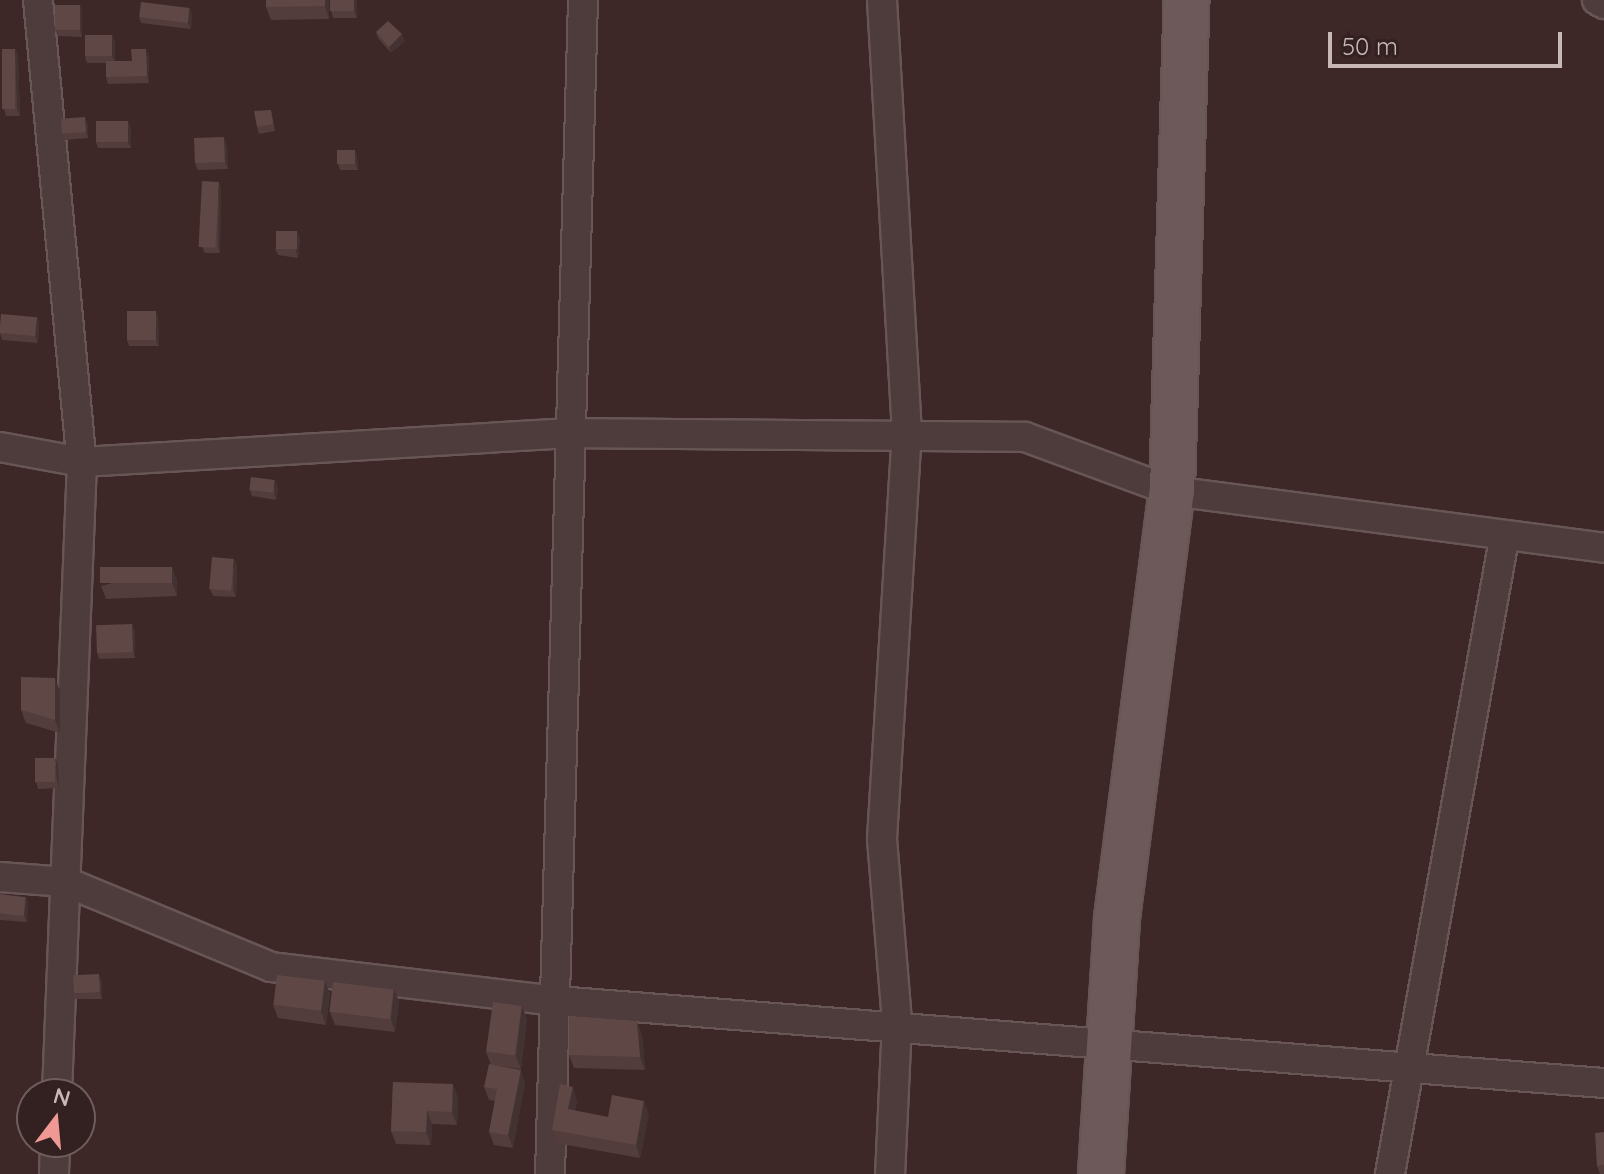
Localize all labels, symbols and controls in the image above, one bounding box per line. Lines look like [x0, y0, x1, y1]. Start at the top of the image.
scale bar [1332, 16, 1566, 66]
text: 50 m [1342, 31, 1398, 61]
north arrow [16, 1078, 96, 1158]
text: N [50, 1081, 74, 1113]

